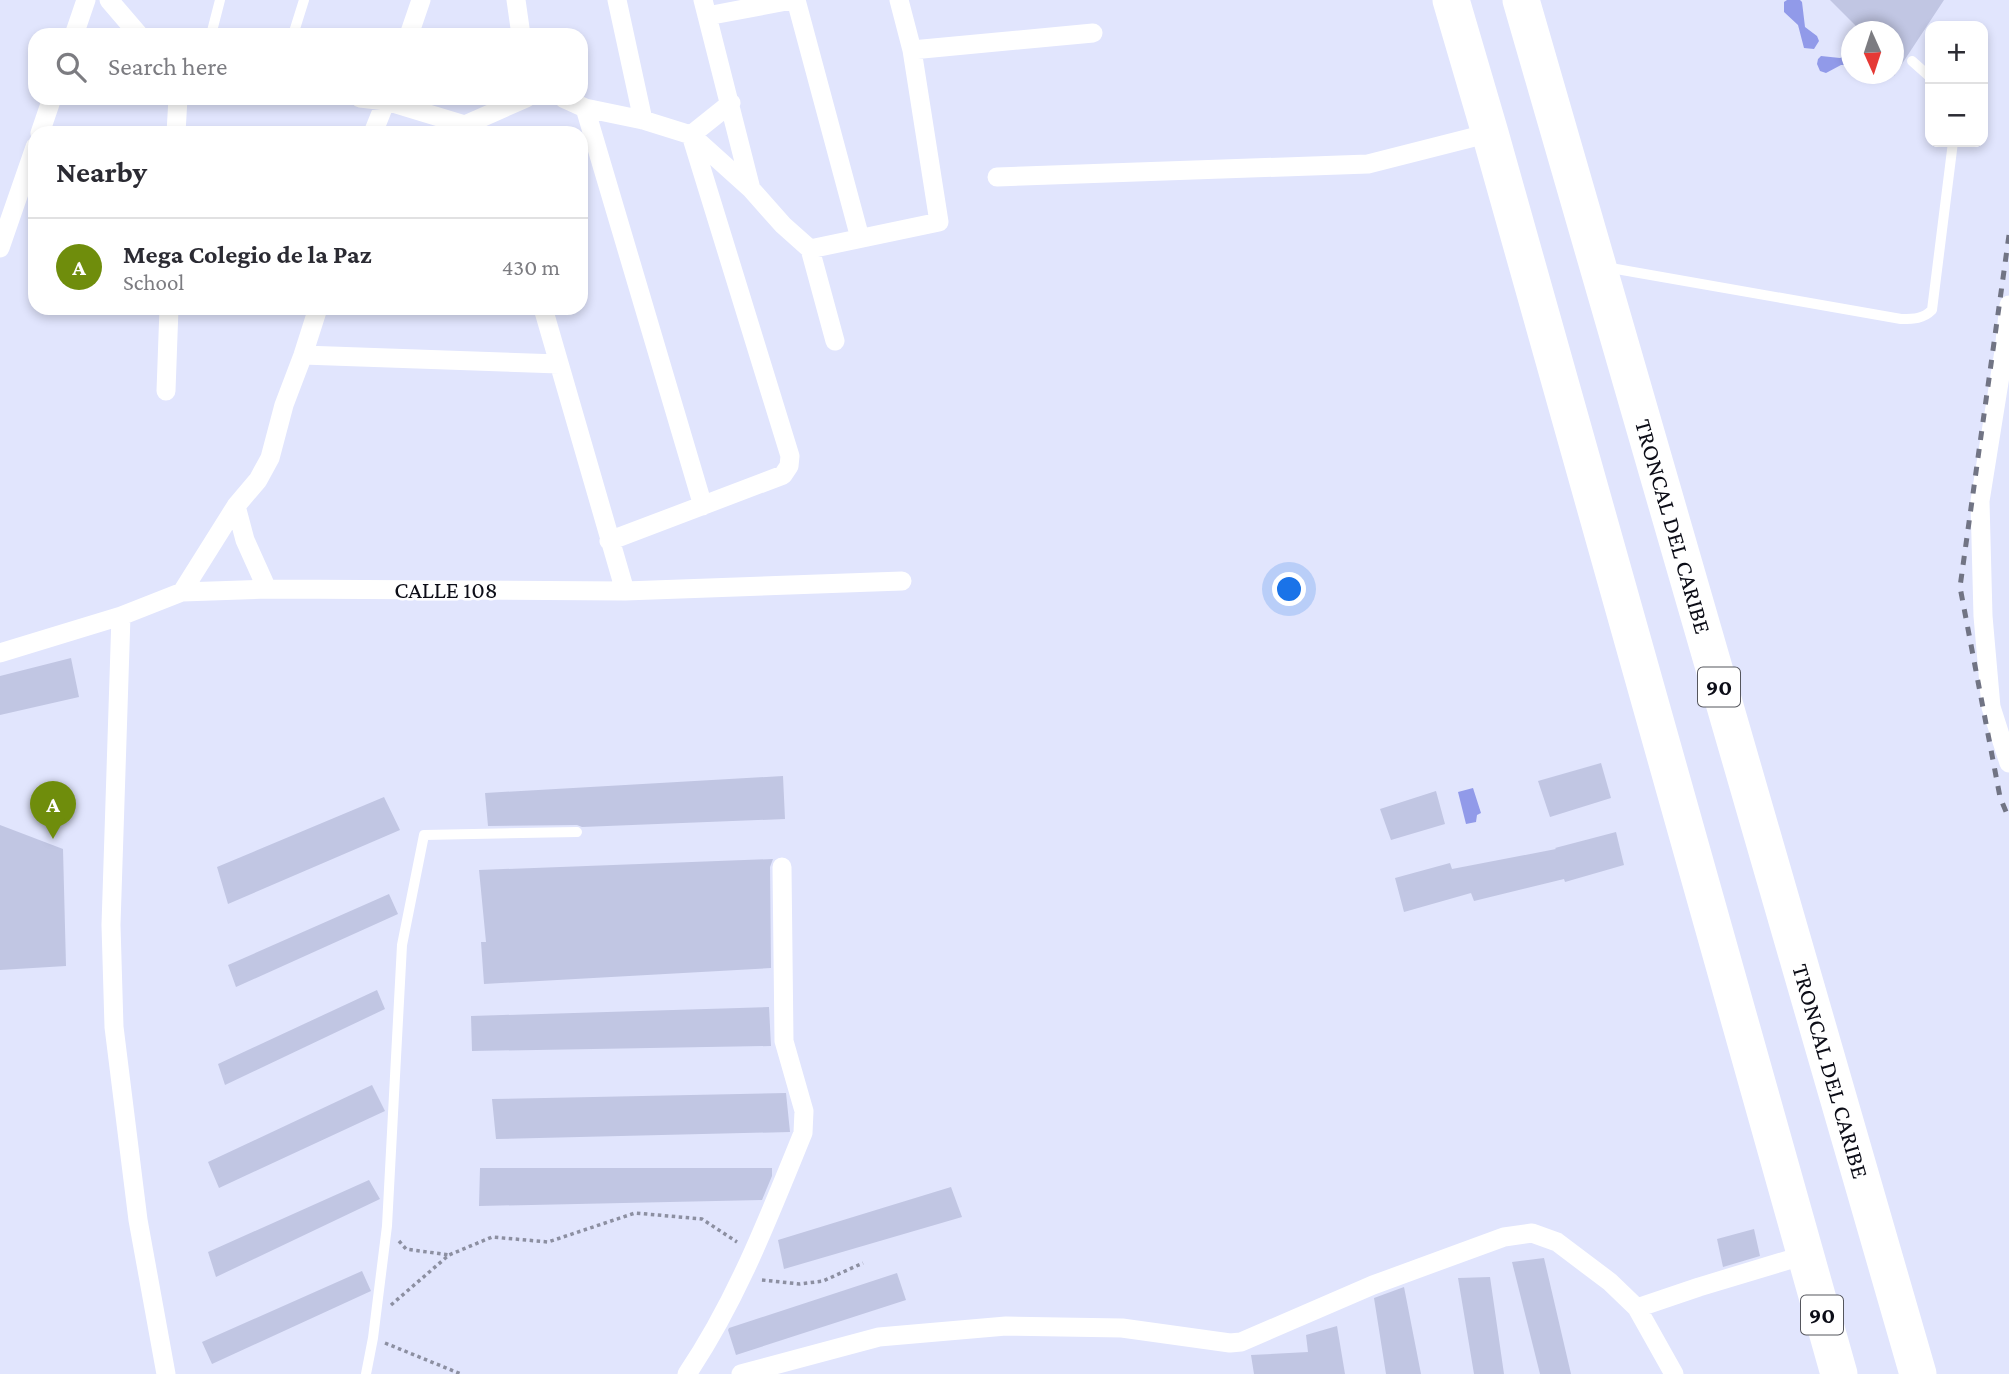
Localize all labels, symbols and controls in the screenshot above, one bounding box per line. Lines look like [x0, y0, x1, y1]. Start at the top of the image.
north arrow [1841, 21, 1904, 84]
map controls [1925, 21, 1988, 147]
button: + [1925, 21, 1988, 84]
search box [28, 28, 588, 105]
icon: search [52, 48, 90, 86]
text: Search here [108, 52, 227, 81]
button: − [1925, 84, 1988, 147]
text: Nearby [56, 155, 147, 188]
text: Mega Colegio de la Paz [123, 240, 372, 269]
text: A [72, 254, 86, 280]
text: 430 m [502, 254, 560, 280]
text: School [123, 269, 184, 295]
street label: TRONCAL DEL CARIBE [1630, 416, 1717, 637]
your location [1272, 572, 1306, 606]
street label: CALLE 108 [394, 576, 498, 603]
road number: 90 [1698, 667, 1740, 706]
pin: A [30, 781, 76, 839]
street label: TRONCAL DEL CARIBE [1787, 961, 1875, 1181]
road number: 90 [1801, 1296, 1843, 1334]

